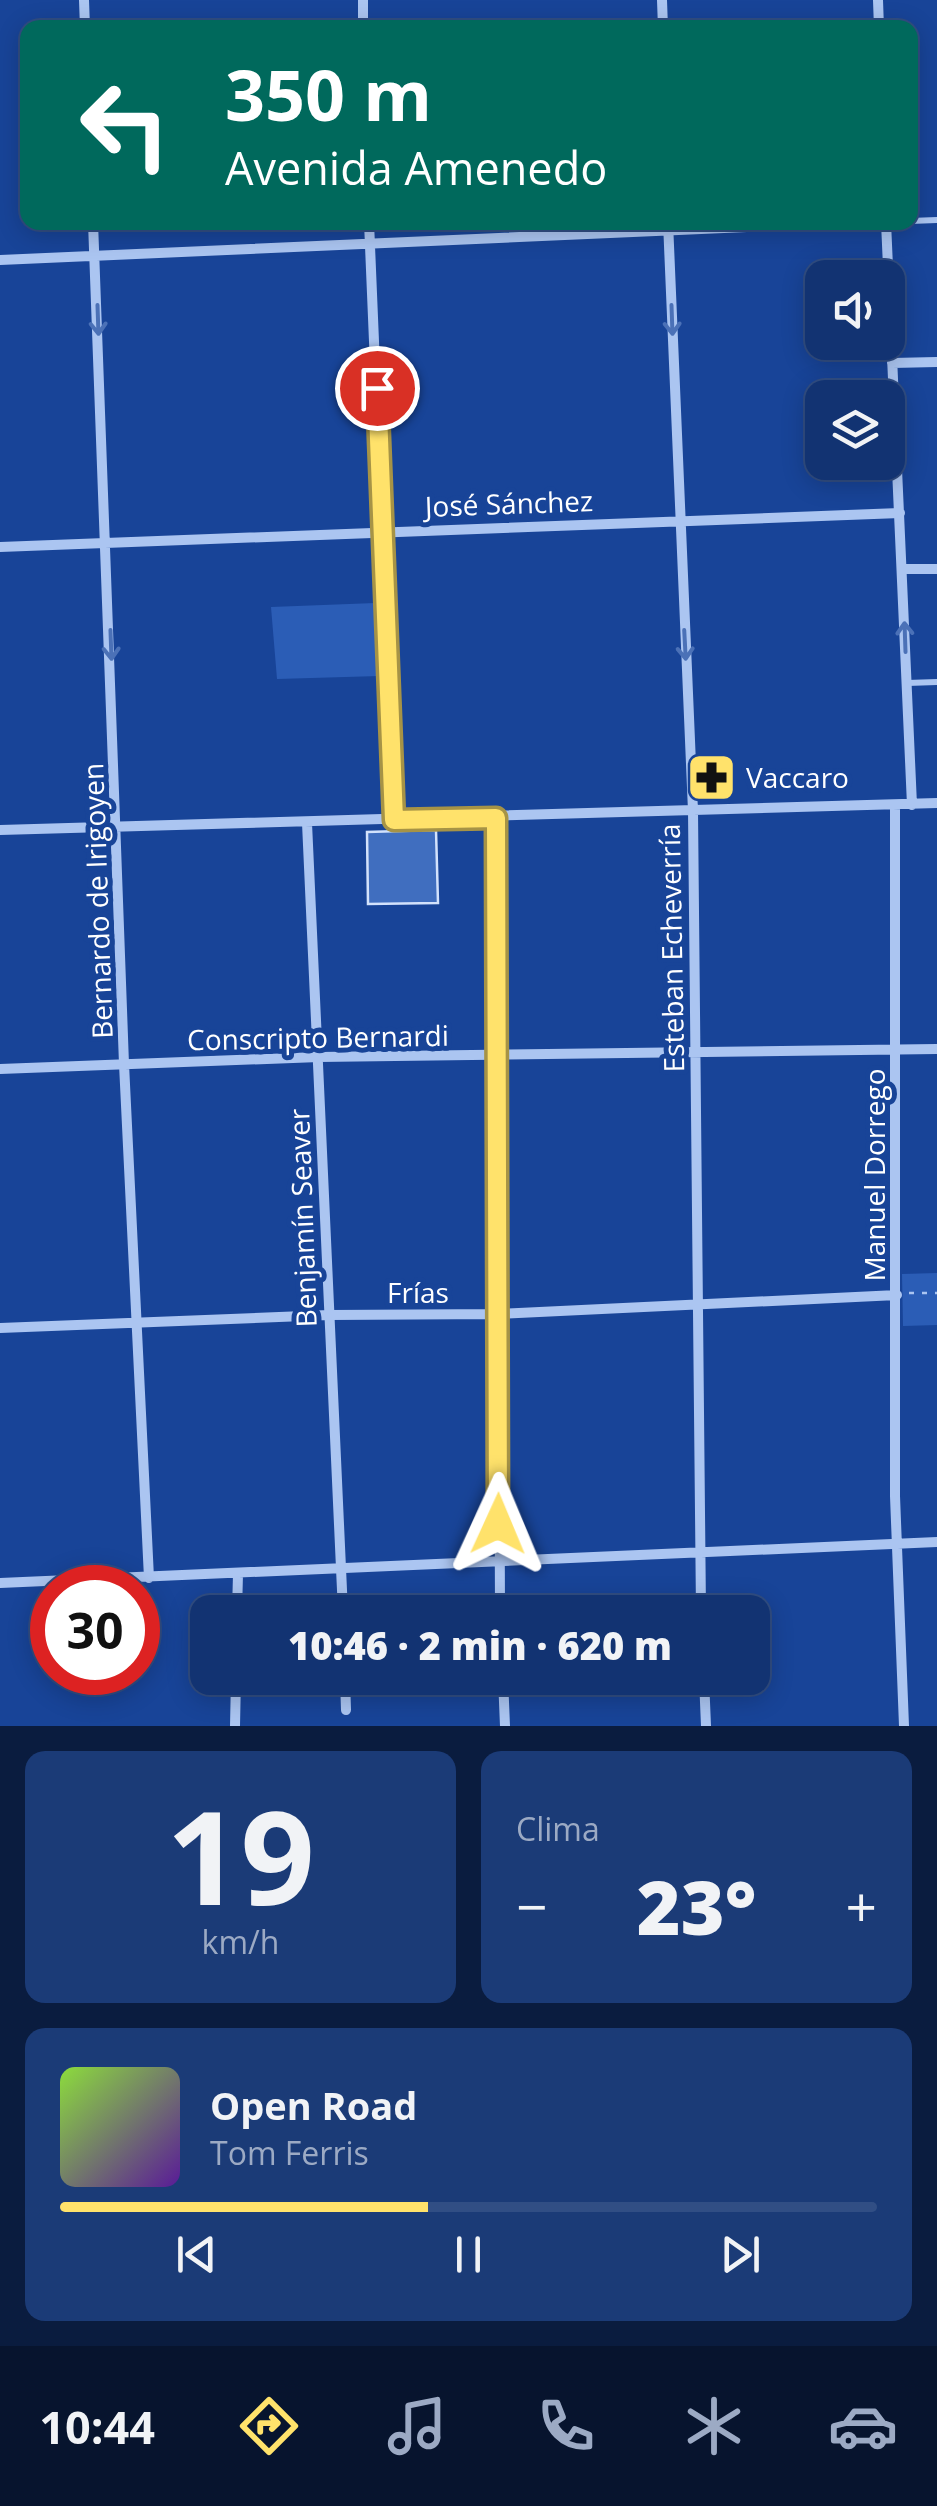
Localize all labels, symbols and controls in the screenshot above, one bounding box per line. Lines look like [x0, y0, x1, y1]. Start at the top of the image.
text: 350 m [225, 46, 432, 142]
icon: left [60, 60, 190, 190]
text: Avenida Amenedo [225, 137, 607, 198]
map controls [805, 260, 905, 480]
button: sound [805, 260, 905, 360]
one-way arrow [88, 303, 107, 335]
one-way arrow [662, 303, 681, 335]
pin [335, 346, 420, 431]
icon: arrive [350, 361, 405, 416]
button: layers [805, 380, 905, 480]
street label: José Sánchez [421, 481, 594, 525]
one-way arrow [895, 622, 914, 654]
one-way arrow [102, 628, 121, 660]
one-way arrow [676, 628, 695, 660]
pharmacy icon: Vaccaro [685, 751, 737, 803]
place label: Vaccaro [746, 758, 849, 796]
street label: Bernardo de Irigoyen [73, 762, 121, 1040]
street label: Esteban Echeverría [650, 823, 692, 1073]
street label: Conscripto Bernardi [187, 1016, 449, 1058]
street label: Manuel Dorrego [855, 1069, 893, 1281]
street label: Benjamín Seaver [279, 1107, 325, 1328]
street label: Frías [387, 1273, 449, 1311]
position arrow [446, 1472, 550, 1576]
speed limit sign: 30 [30, 1565, 160, 1695]
text: 10:46 · 2 min · 620 m [288, 1619, 672, 1671]
text: 19 [166, 1766, 315, 1943]
text: Clima [516, 1807, 600, 1850]
text: 23° [637, 1855, 756, 1957]
text: − [516, 1868, 547, 1943]
text: + [846, 1868, 877, 1943]
text: km/h [202, 1920, 279, 1963]
text: Open Road [210, 2079, 417, 2131]
text: Tom Ferris [210, 2131, 369, 2174]
icon: previous [169, 2227, 224, 2282]
icon: pause [441, 2227, 496, 2282]
icon: next [713, 2227, 768, 2282]
icon: directions [234, 2391, 304, 2461]
icon: music [382, 2391, 452, 2461]
icon: phone [531, 2391, 601, 2461]
icon: climate [679, 2391, 749, 2461]
icon: car [828, 2391, 898, 2461]
text: 10:44 [39, 2396, 155, 2457]

